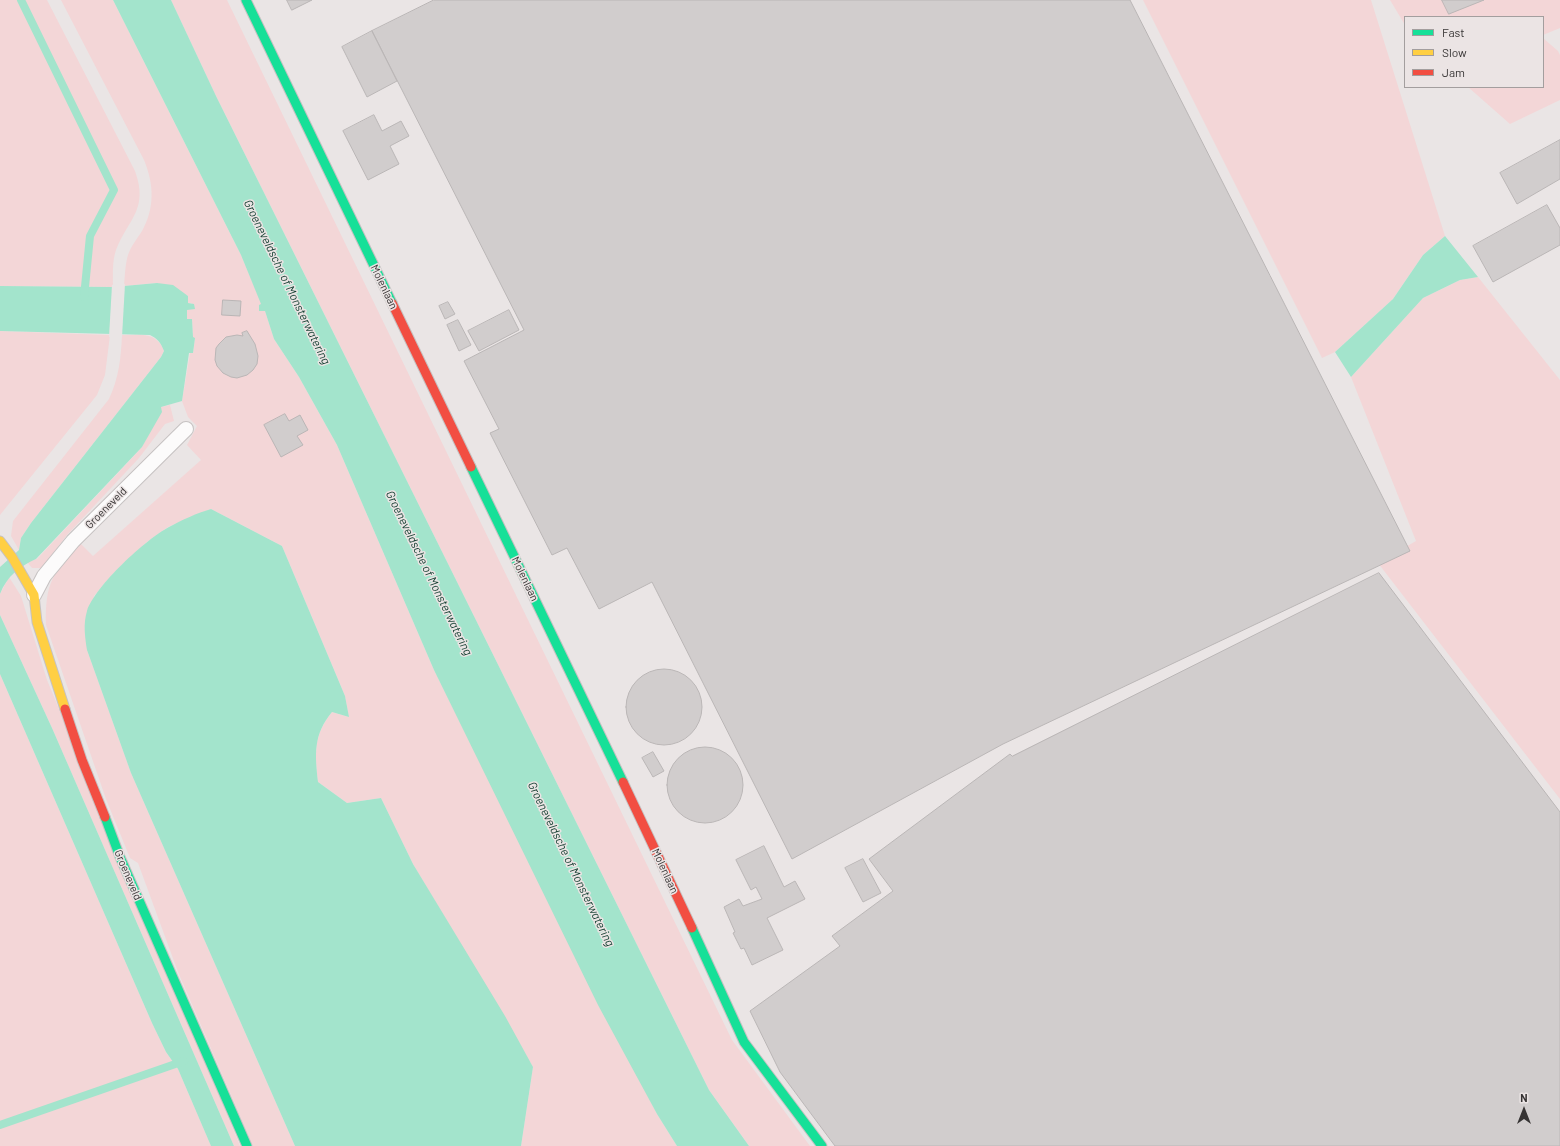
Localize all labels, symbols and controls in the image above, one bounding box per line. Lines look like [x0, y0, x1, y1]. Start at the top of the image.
legend [1404, 16, 1544, 88]
text: Fast [1442, 25, 1465, 39]
text: Slow [1442, 45, 1467, 59]
text: Jam [1442, 65, 1465, 79]
water label: Groeneveldsche of Monsterwatering [241, 197, 333, 367]
street label: Molenlaan [368, 263, 400, 311]
street label: Groeneveld [82, 484, 130, 532]
water label: Groeneveldsche of Monsterwatering [383, 488, 475, 658]
street label: Molenlaan [509, 555, 541, 603]
water label: Groeneveldsche of Monsterwatering [525, 779, 617, 949]
street label: Molenlaan [649, 847, 681, 895]
street label: Groeneveld [111, 848, 145, 902]
north arrow [1504, 1090, 1544, 1130]
text: N [1520, 1091, 1528, 1104]

